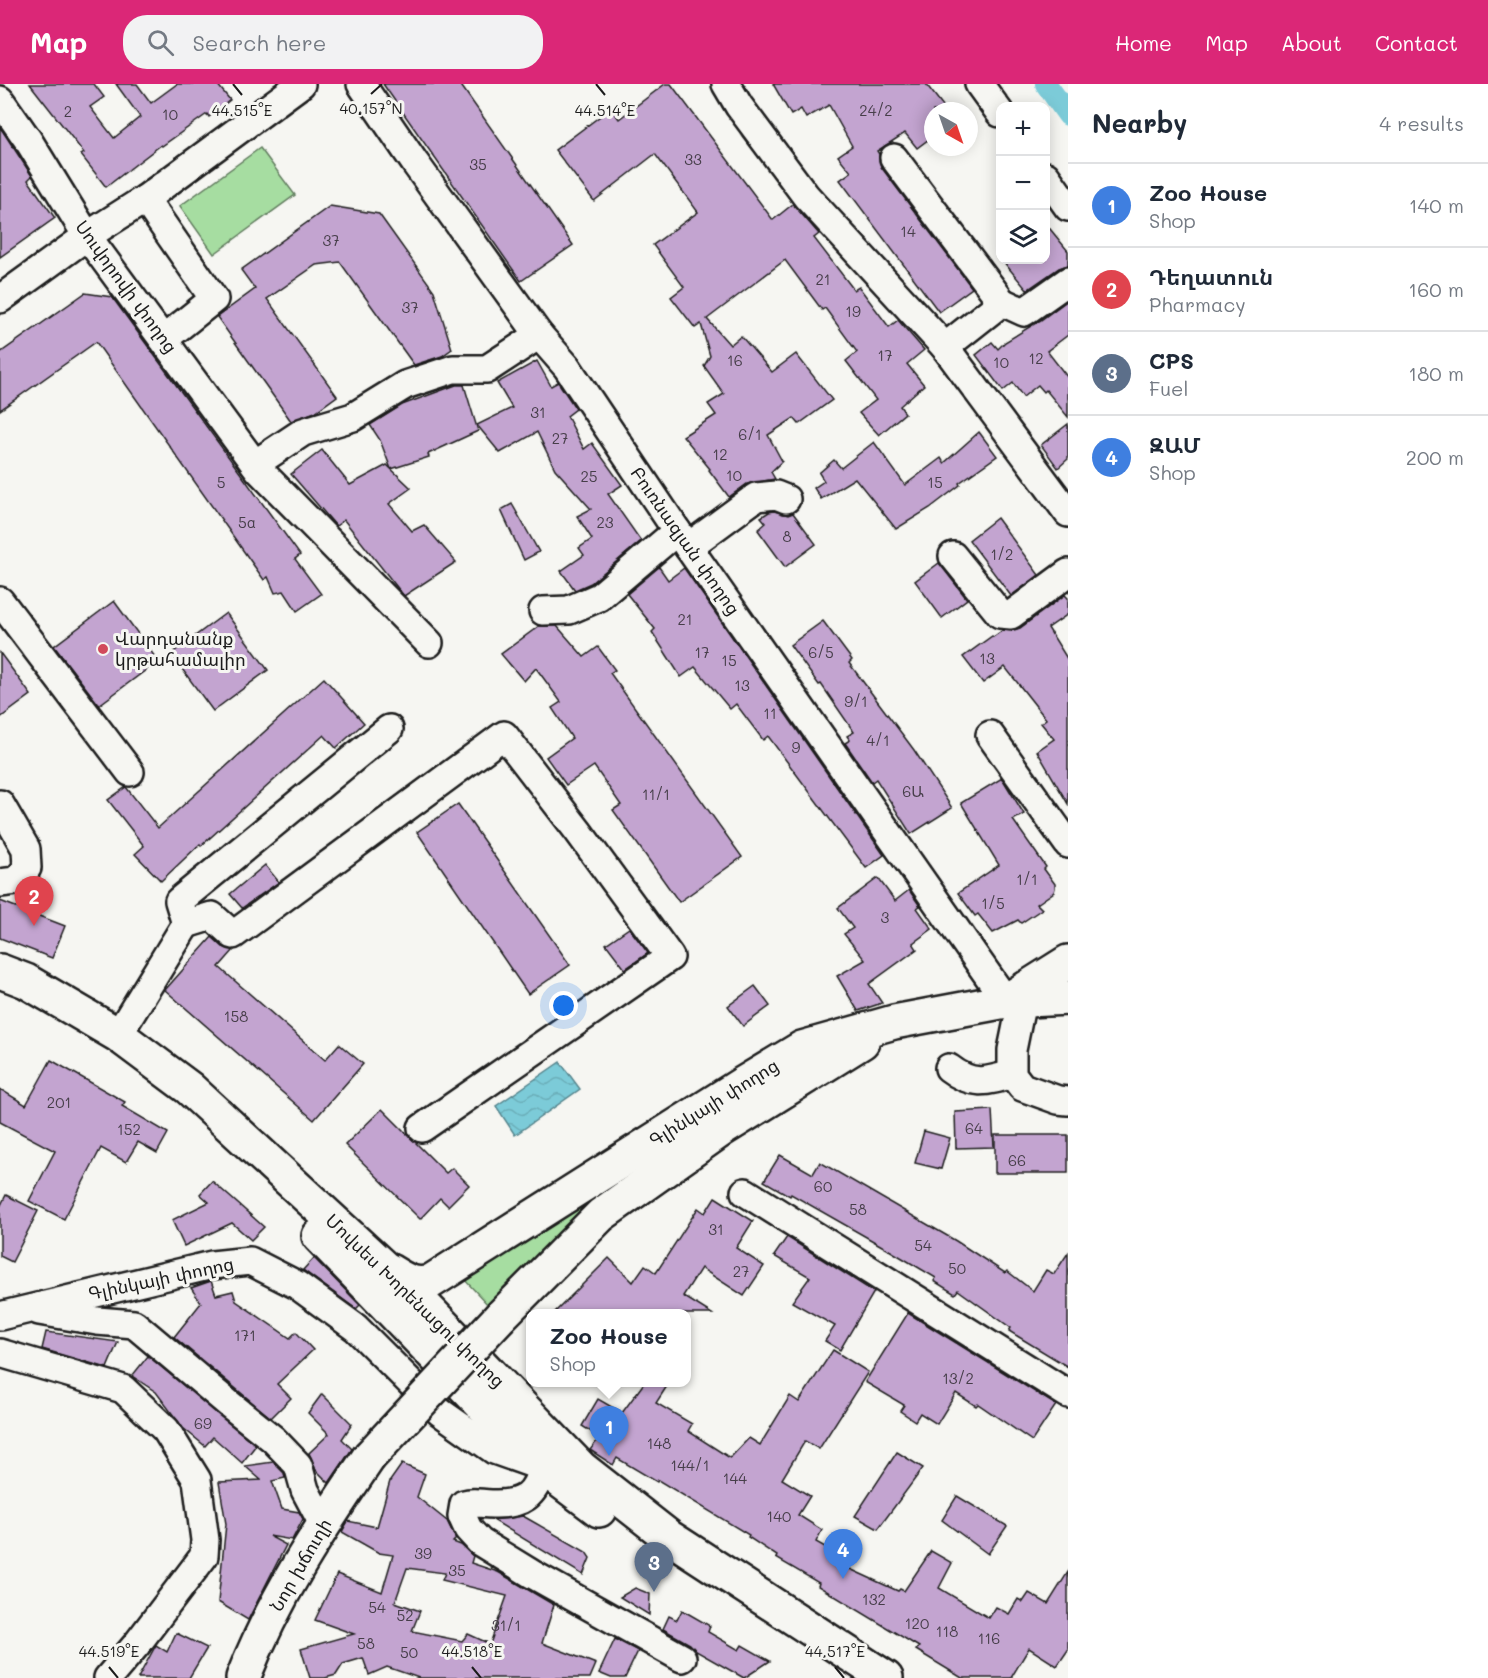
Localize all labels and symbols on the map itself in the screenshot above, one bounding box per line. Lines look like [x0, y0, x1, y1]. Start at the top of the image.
text: 40.157°N [339, 98, 403, 118]
text: 44.515°E [212, 100, 273, 120]
text: 44.514°E [575, 100, 636, 120]
house number: 24/2 [859, 100, 893, 120]
house number: 2 [64, 101, 72, 121]
north arrow [924, 102, 978, 156]
house number: 10 [162, 104, 178, 124]
house number: 33 [684, 149, 702, 169]
house number: 35 [469, 154, 487, 174]
street label: Սուվորովի փողոց [70, 215, 183, 358]
house number: 14 [900, 221, 916, 241]
house number: 37 [322, 230, 340, 250]
house number: 21 [815, 269, 831, 289]
house number: 37 [401, 297, 419, 317]
house number: 19 [845, 301, 861, 321]
house number: 17 [877, 345, 893, 365]
house number: 12 [1028, 348, 1044, 368]
house number: 16 [727, 350, 743, 370]
house number: 10 [993, 352, 1009, 372]
house number: 31 [530, 402, 546, 422]
house number: 6/1 [738, 424, 762, 444]
house number: 27 [552, 428, 568, 448]
house number: 12 [712, 444, 728, 464]
street label: Բուռնազյան փողոց [626, 462, 746, 619]
house number: 10 [726, 465, 742, 485]
house number: 25 [580, 466, 598, 486]
house number: 5 [217, 472, 225, 492]
house number: 15 [927, 472, 943, 492]
house number: 5a [238, 512, 256, 532]
house number: 23 [596, 512, 614, 532]
house number: 8 [782, 526, 792, 546]
house number: 1/2 [991, 544, 1013, 564]
house number: 21 [677, 609, 693, 629]
place label: Վարդանանք կրթահամալիր [115, 626, 246, 671]
marker: Վարդանանք կրթահամալիր [96, 642, 110, 656]
house number: 17 [694, 642, 710, 662]
house number: 6/5 [808, 642, 834, 662]
house number: 13 [979, 648, 995, 668]
house number: 15 [721, 650, 737, 670]
house number: 13 [734, 675, 750, 695]
house number: 9/1 [844, 691, 868, 711]
house number: 11 [763, 703, 777, 723]
house number: 4/1 [866, 730, 890, 750]
house number: 9 [792, 737, 801, 757]
house number: 6Ա [902, 781, 924, 801]
house number: 11/1 [642, 784, 670, 804]
house number: 1/1 [1016, 869, 1038, 889]
pin: 2 [15, 876, 54, 926]
house number: 1/5 [981, 893, 1005, 913]
house number: 3 [881, 907, 890, 927]
your location [549, 991, 578, 1020]
house number: 158 [224, 1006, 248, 1026]
street label: Գլինկայի փողոց [644, 1053, 783, 1152]
house number: 201 [47, 1092, 71, 1112]
house number: 64 [965, 1118, 983, 1138]
house number: 152 [117, 1119, 141, 1139]
house number: 66 [1008, 1150, 1026, 1170]
house number: 60 [814, 1176, 832, 1196]
house number: 58 [849, 1199, 867, 1219]
street label: Մովսես Խորենացու փողոց [321, 1208, 511, 1392]
house number: 31 [708, 1219, 724, 1239]
house number: 54 [914, 1235, 932, 1255]
street label: Գլինկայի փողոց [86, 1251, 236, 1305]
house number: 50 [948, 1258, 966, 1278]
house number: 27 [733, 1261, 749, 1281]
house number: 171 [234, 1325, 256, 1345]
house number: 13/2 [942, 1368, 974, 1388]
pin: 1 [590, 1406, 628, 1456]
house number: 69 [194, 1413, 212, 1433]
house number: 148 [647, 1433, 671, 1453]
house number: 144/1 [671, 1455, 709, 1475]
house number: 144 [723, 1468, 747, 1488]
house number: 140 [767, 1506, 791, 1526]
street label: Նոր խճուղի [264, 1514, 336, 1615]
pin: 4 [824, 1530, 862, 1579]
pin: 3 [634, 1542, 674, 1592]
house number: 39 [414, 1543, 432, 1563]
house number: 35 [448, 1560, 466, 1580]
house number: 132 [862, 1589, 886, 1609]
house number: 54 [368, 1597, 386, 1617]
house number: 52 [396, 1605, 414, 1625]
house number: 120 [905, 1613, 929, 1633]
house number: 31/1 [491, 1615, 521, 1635]
house number: 118 [936, 1621, 958, 1641]
house number: 116 [978, 1628, 1000, 1648]
house number: 58 [357, 1633, 375, 1653]
text: 44.519°E [79, 1641, 140, 1661]
text: 44.518°E [442, 1641, 503, 1661]
text: 44.517°E [805, 1641, 866, 1661]
house number: 50 [400, 1642, 418, 1662]

